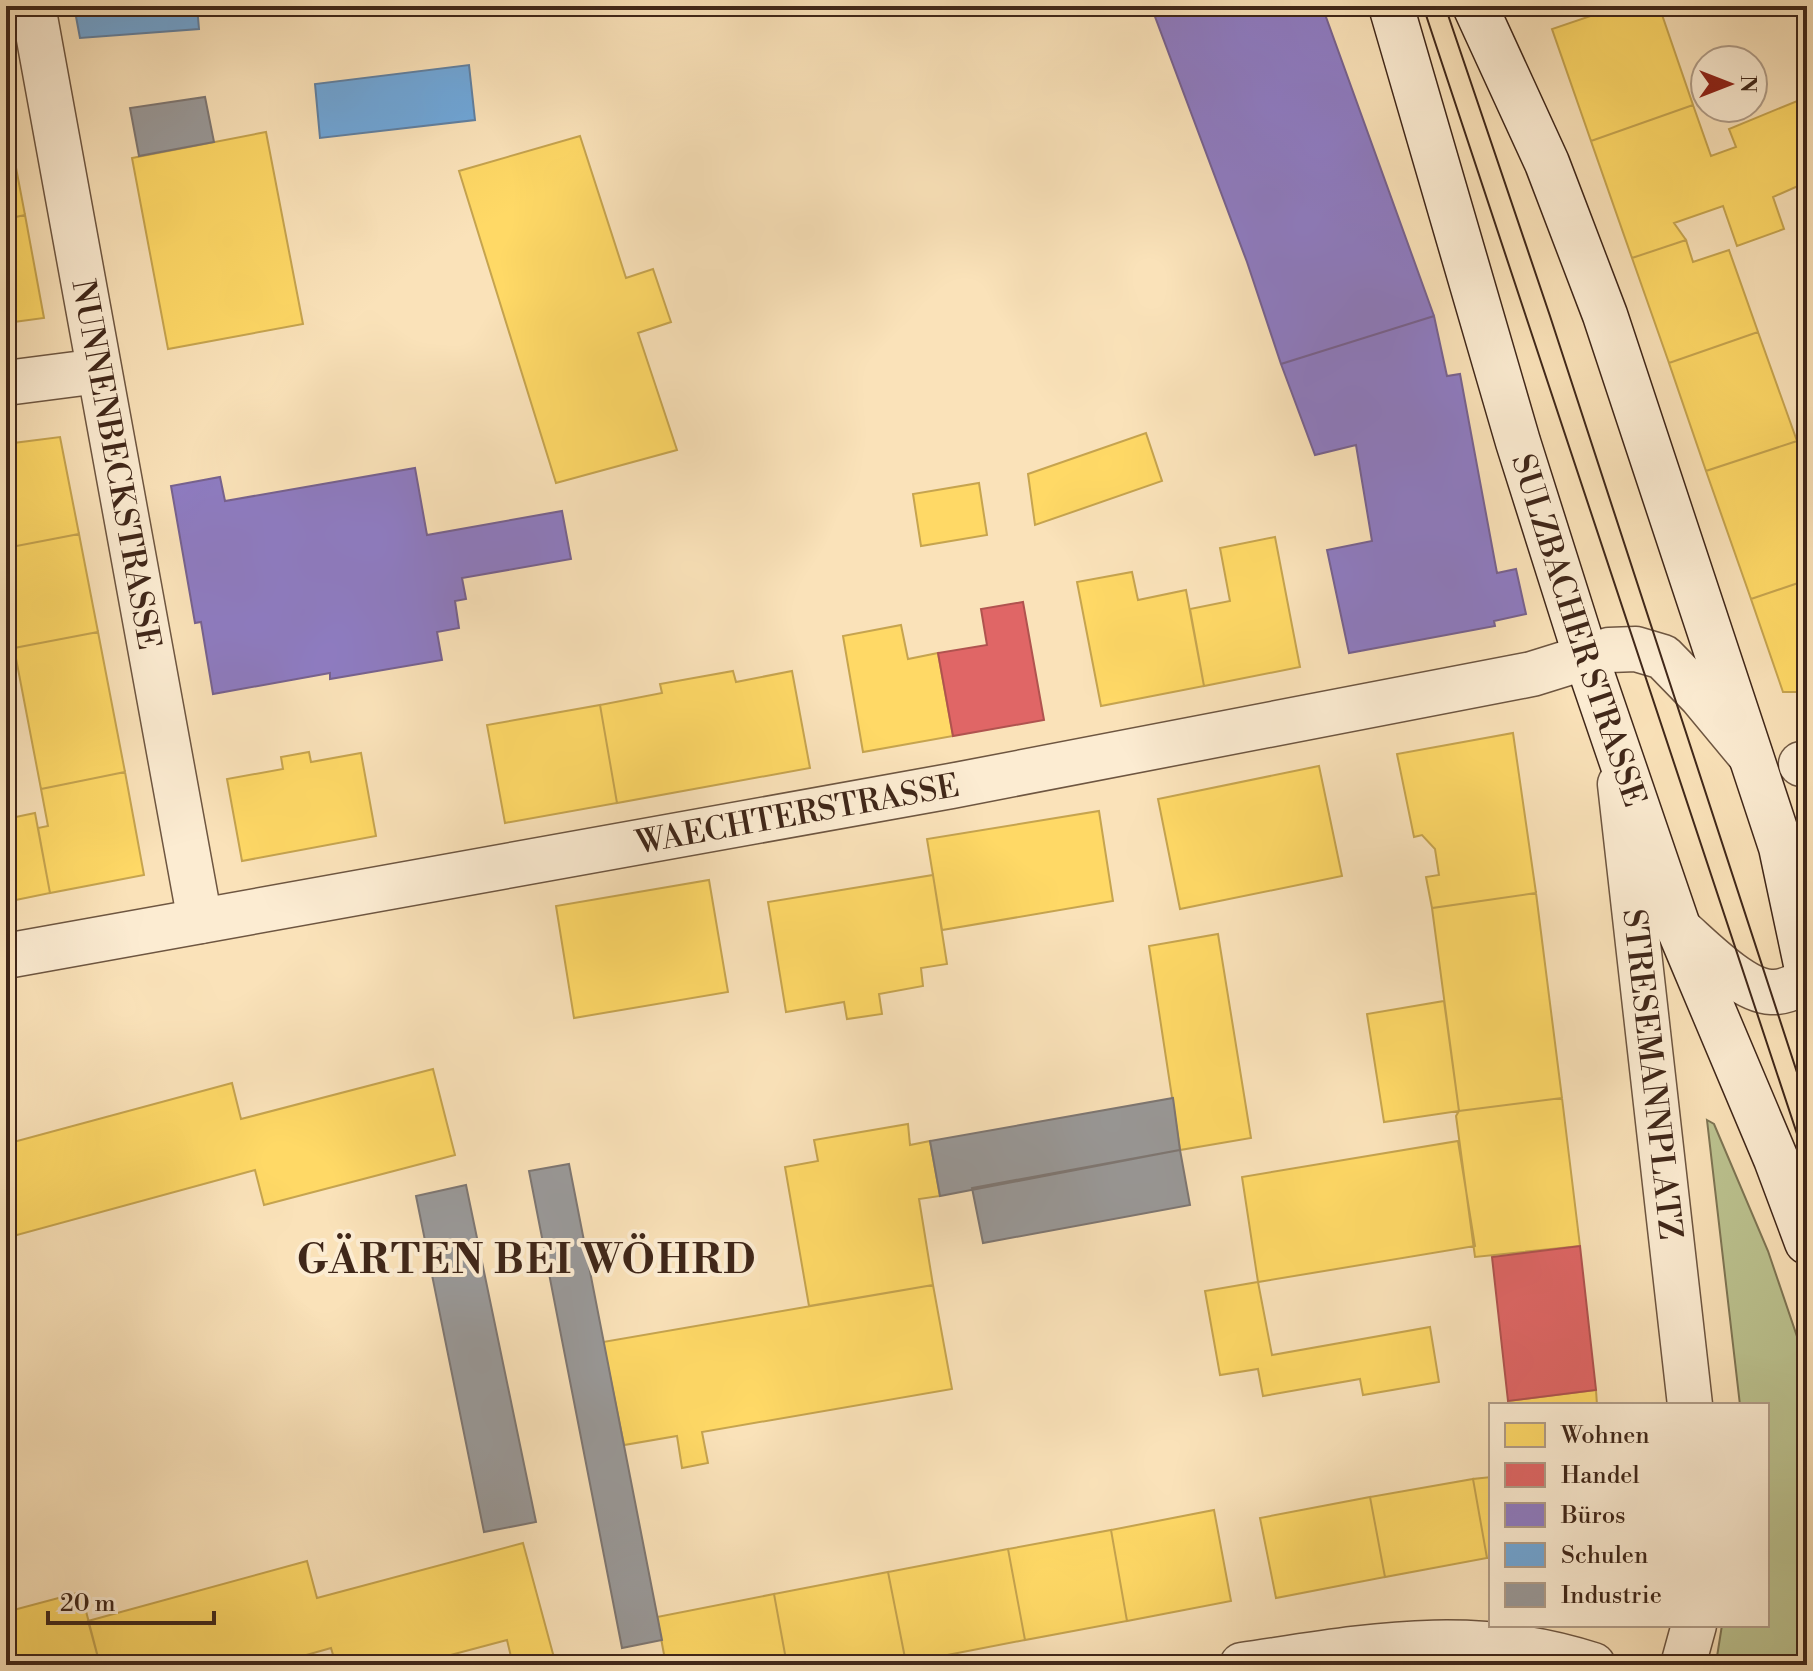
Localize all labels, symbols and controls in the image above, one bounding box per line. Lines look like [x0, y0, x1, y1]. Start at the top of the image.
north arrow [1689, 44, 1769, 124]
text: N [1734, 75, 1761, 93]
street label: NUNNENBECKSTRASSE [62, 276, 169, 653]
street label: SULZBACHER STRASSE [1502, 449, 1655, 812]
street label: WAECHTERSTRASSE [632, 766, 962, 864]
street label: STRESEMANNPLATZ [1613, 907, 1690, 1242]
district label: GÄRTEN BEI WÖHRD [297, 1233, 757, 1286]
legend [1489, 1403, 1769, 1627]
text: Wohnen [1560, 1421, 1650, 1451]
text: Handel [1561, 1461, 1640, 1491]
text: Büros [1560, 1501, 1626, 1531]
text: Schulen [1561, 1541, 1648, 1571]
scale bar [48, 1575, 214, 1625]
text: Industrie [1561, 1581, 1662, 1611]
text: 20 m [60, 1589, 116, 1619]

